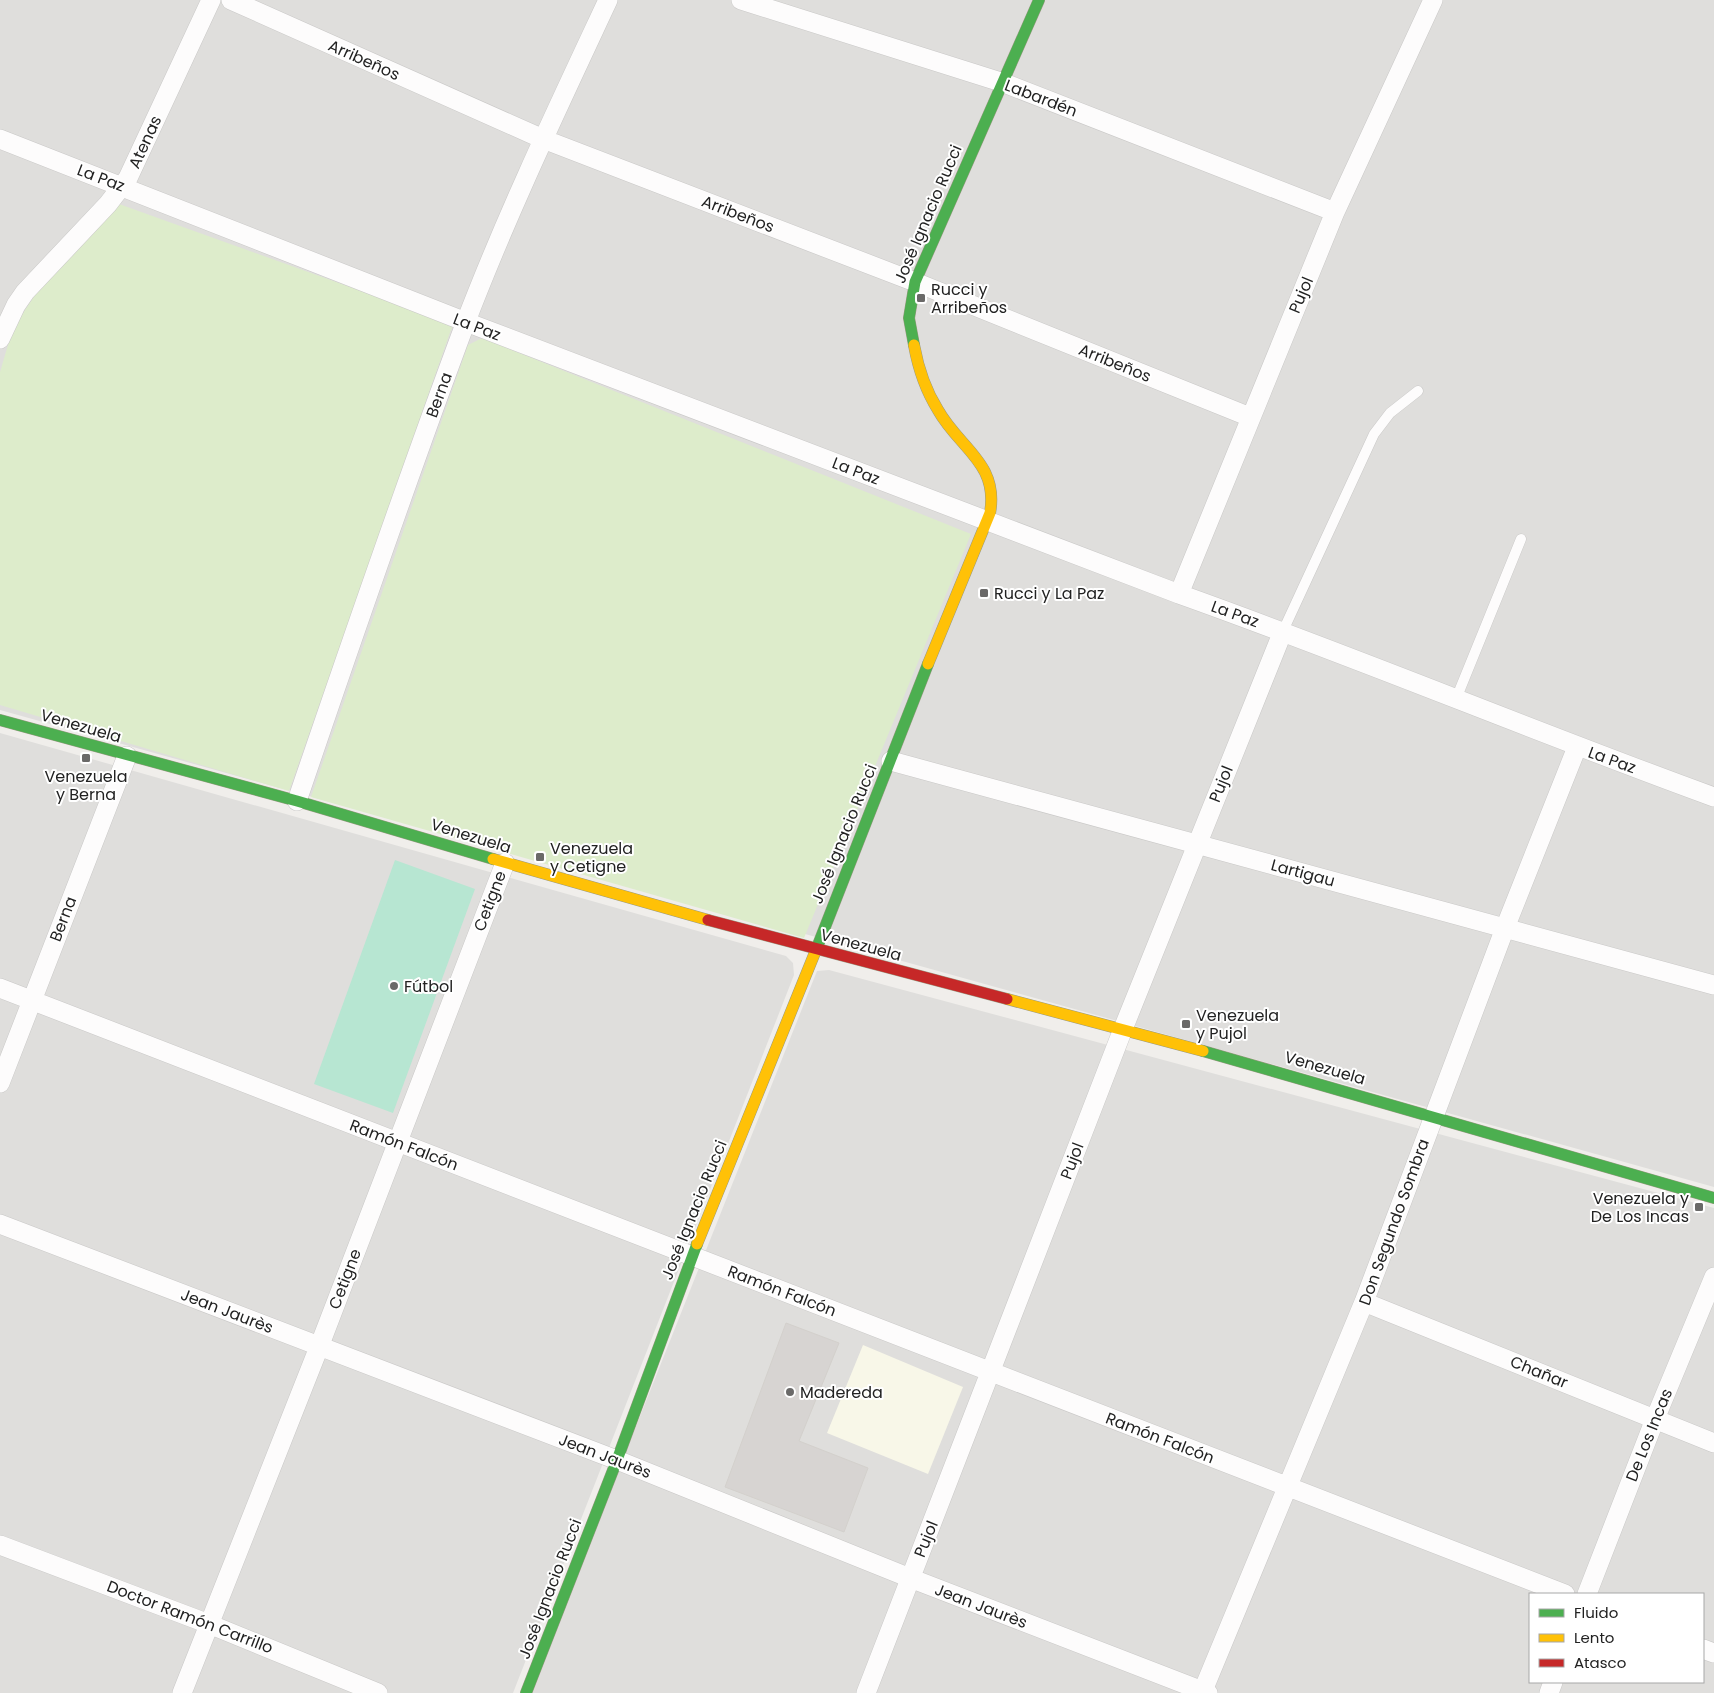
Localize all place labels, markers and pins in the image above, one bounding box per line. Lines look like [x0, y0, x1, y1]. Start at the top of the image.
place label: Rucci y Arribeños [931, 278, 1007, 319]
marker: Rucci y Arribeños [915, 292, 927, 304]
place label: Rucci y La Paz [994, 582, 1104, 605]
marker: Rucci y La Paz [978, 587, 990, 599]
marker: Venezuela y Berna [80, 752, 92, 764]
place label: Venezuela y Berna [44, 765, 128, 806]
place label: Venezuela y Cetigne [550, 837, 633, 878]
marker: Venezuela y Cetigne [534, 851, 546, 863]
place label: Fútbol [404, 975, 453, 998]
marker: Fútbol [388, 980, 400, 992]
place label: Venezuela y Pujol [1196, 1004, 1279, 1045]
marker: Venezuela y Pujol [1180, 1018, 1192, 1030]
place label: Venezuela y De Los Incas [1591, 1187, 1689, 1228]
marker: Venezuela y De Los Incas [1693, 1201, 1705, 1213]
place label: Madereda [800, 1381, 883, 1404]
marker: Madereda [784, 1386, 796, 1398]

